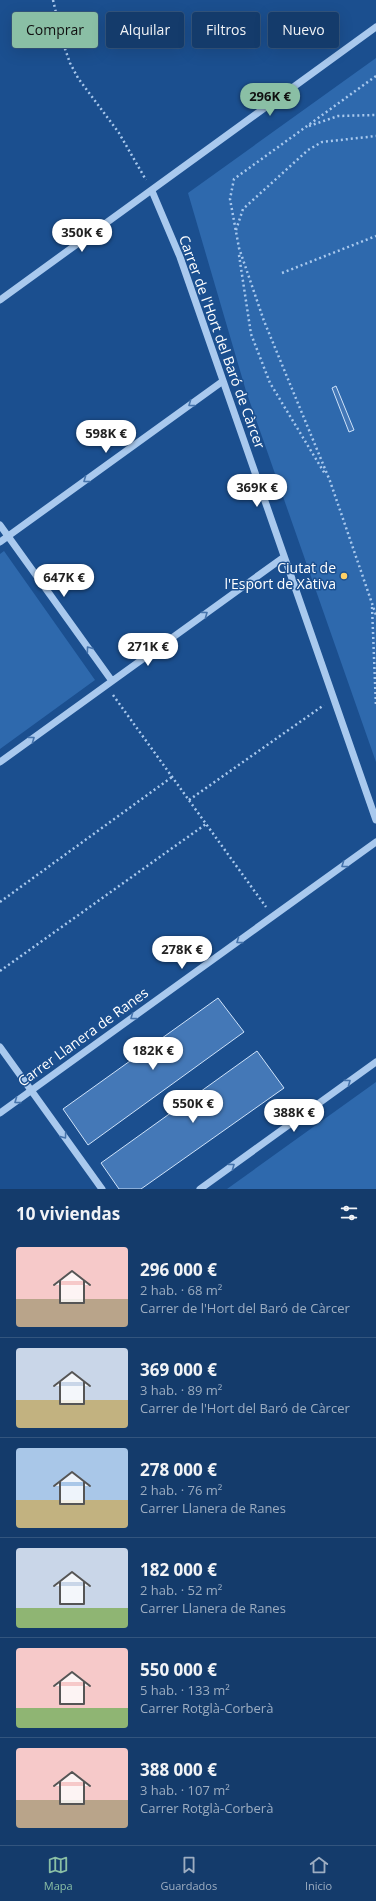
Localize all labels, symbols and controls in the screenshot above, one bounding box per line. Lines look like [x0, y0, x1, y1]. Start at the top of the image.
chip: Comprar [12, 12, 98, 48]
chip: Alquilar [106, 12, 184, 48]
chip: Filtros [192, 12, 260, 48]
chip: Nuevo [268, 12, 339, 48]
pin: 296K € [237, 83, 303, 117]
text: 296K € [249, 87, 291, 105]
pin: 350K € [49, 219, 115, 253]
text: 350K € [61, 223, 103, 241]
street label: Carrer de l'Hort del Baró de Càrcer [175, 232, 270, 451]
one-way arrow [189, 399, 196, 406]
pin: 598K € [73, 420, 139, 454]
text: 598K € [85, 424, 127, 442]
pin: 369K € [224, 474, 290, 508]
one-way arrow [83, 475, 90, 482]
text: 369K € [236, 478, 278, 496]
place label: Ciutat de l'Esport de Xàtiva [224, 558, 336, 593]
pin: 647K € [31, 564, 97, 598]
text: 647K € [43, 568, 85, 586]
marker: Ciutat de l'Esport de Xàtiva [339, 571, 349, 581]
one-way arrow [201, 611, 208, 618]
pin: 271K € [115, 633, 181, 667]
text: 271K € [127, 637, 169, 655]
one-way arrow [87, 647, 94, 654]
one-way arrow [27, 737, 34, 744]
one-way arrow [342, 860, 349, 867]
pin: 278K € [149, 936, 215, 970]
one-way arrow [236, 936, 243, 944]
text: 278K € [161, 940, 203, 958]
street label: Carrer Llanera de Ranes [14, 983, 152, 1090]
one-way arrow [131, 1012, 138, 1019]
pin: 182K € [120, 1037, 186, 1071]
text: 182K € [132, 1041, 174, 1059]
one-way arrow [344, 1080, 351, 1087]
pin: 550K € [160, 1090, 226, 1124]
text: 550K € [172, 1094, 214, 1112]
one-way arrow [14, 1096, 21, 1103]
pin: 388K € [261, 1099, 327, 1133]
text: 388K € [273, 1103, 315, 1121]
one-way arrow [59, 1131, 66, 1138]
one-way arrow [227, 1164, 234, 1171]
text: 10 viviendas [16, 1202, 120, 1225]
icon: filters [338, 1202, 360, 1224]
text: 296 000 € [140, 1258, 217, 1281]
icon: home [48, 1263, 96, 1311]
text: 2 hab. · 68 m² [140, 1281, 222, 1299]
text: Carrer de l'Hort del Baró de Càrcer [140, 1299, 350, 1317]
text: 369 000 € [140, 1358, 217, 1381]
icon: home [48, 1364, 96, 1412]
text: 3 hab. · 89 m² [140, 1381, 222, 1399]
text: Carrer de l'Hort del Baró de Càrcer [140, 1399, 350, 1417]
text: 278 000 € [140, 1458, 217, 1481]
icon: home [48, 1464, 96, 1512]
text: 2 hab. · 76 m² [140, 1481, 222, 1499]
text: Carrer Llanera de Ranes [140, 1499, 286, 1517]
text: 182 000 € [140, 1558, 217, 1581]
icon: home [48, 1564, 96, 1612]
text: 2 hab. · 52 m² [140, 1581, 222, 1599]
text: Carrer Llanera de Ranes [140, 1599, 286, 1617]
text: 550 000 € [140, 1658, 217, 1681]
icon: home [48, 1664, 96, 1712]
text: 5 hab. · 133 m² [140, 1681, 230, 1699]
text: Carrer Rotglà-Corberà [140, 1699, 273, 1717]
text: 388 000 € [140, 1758, 217, 1781]
icon: home [48, 1764, 96, 1812]
text: 3 hab. · 107 m² [140, 1781, 230, 1799]
text: Carrer Rotglà-Corberà [140, 1799, 273, 1817]
tab: Mapa [44, 1854, 73, 1893]
tab: Guardados [160, 1854, 217, 1893]
tab: Inicio [305, 1854, 332, 1893]

